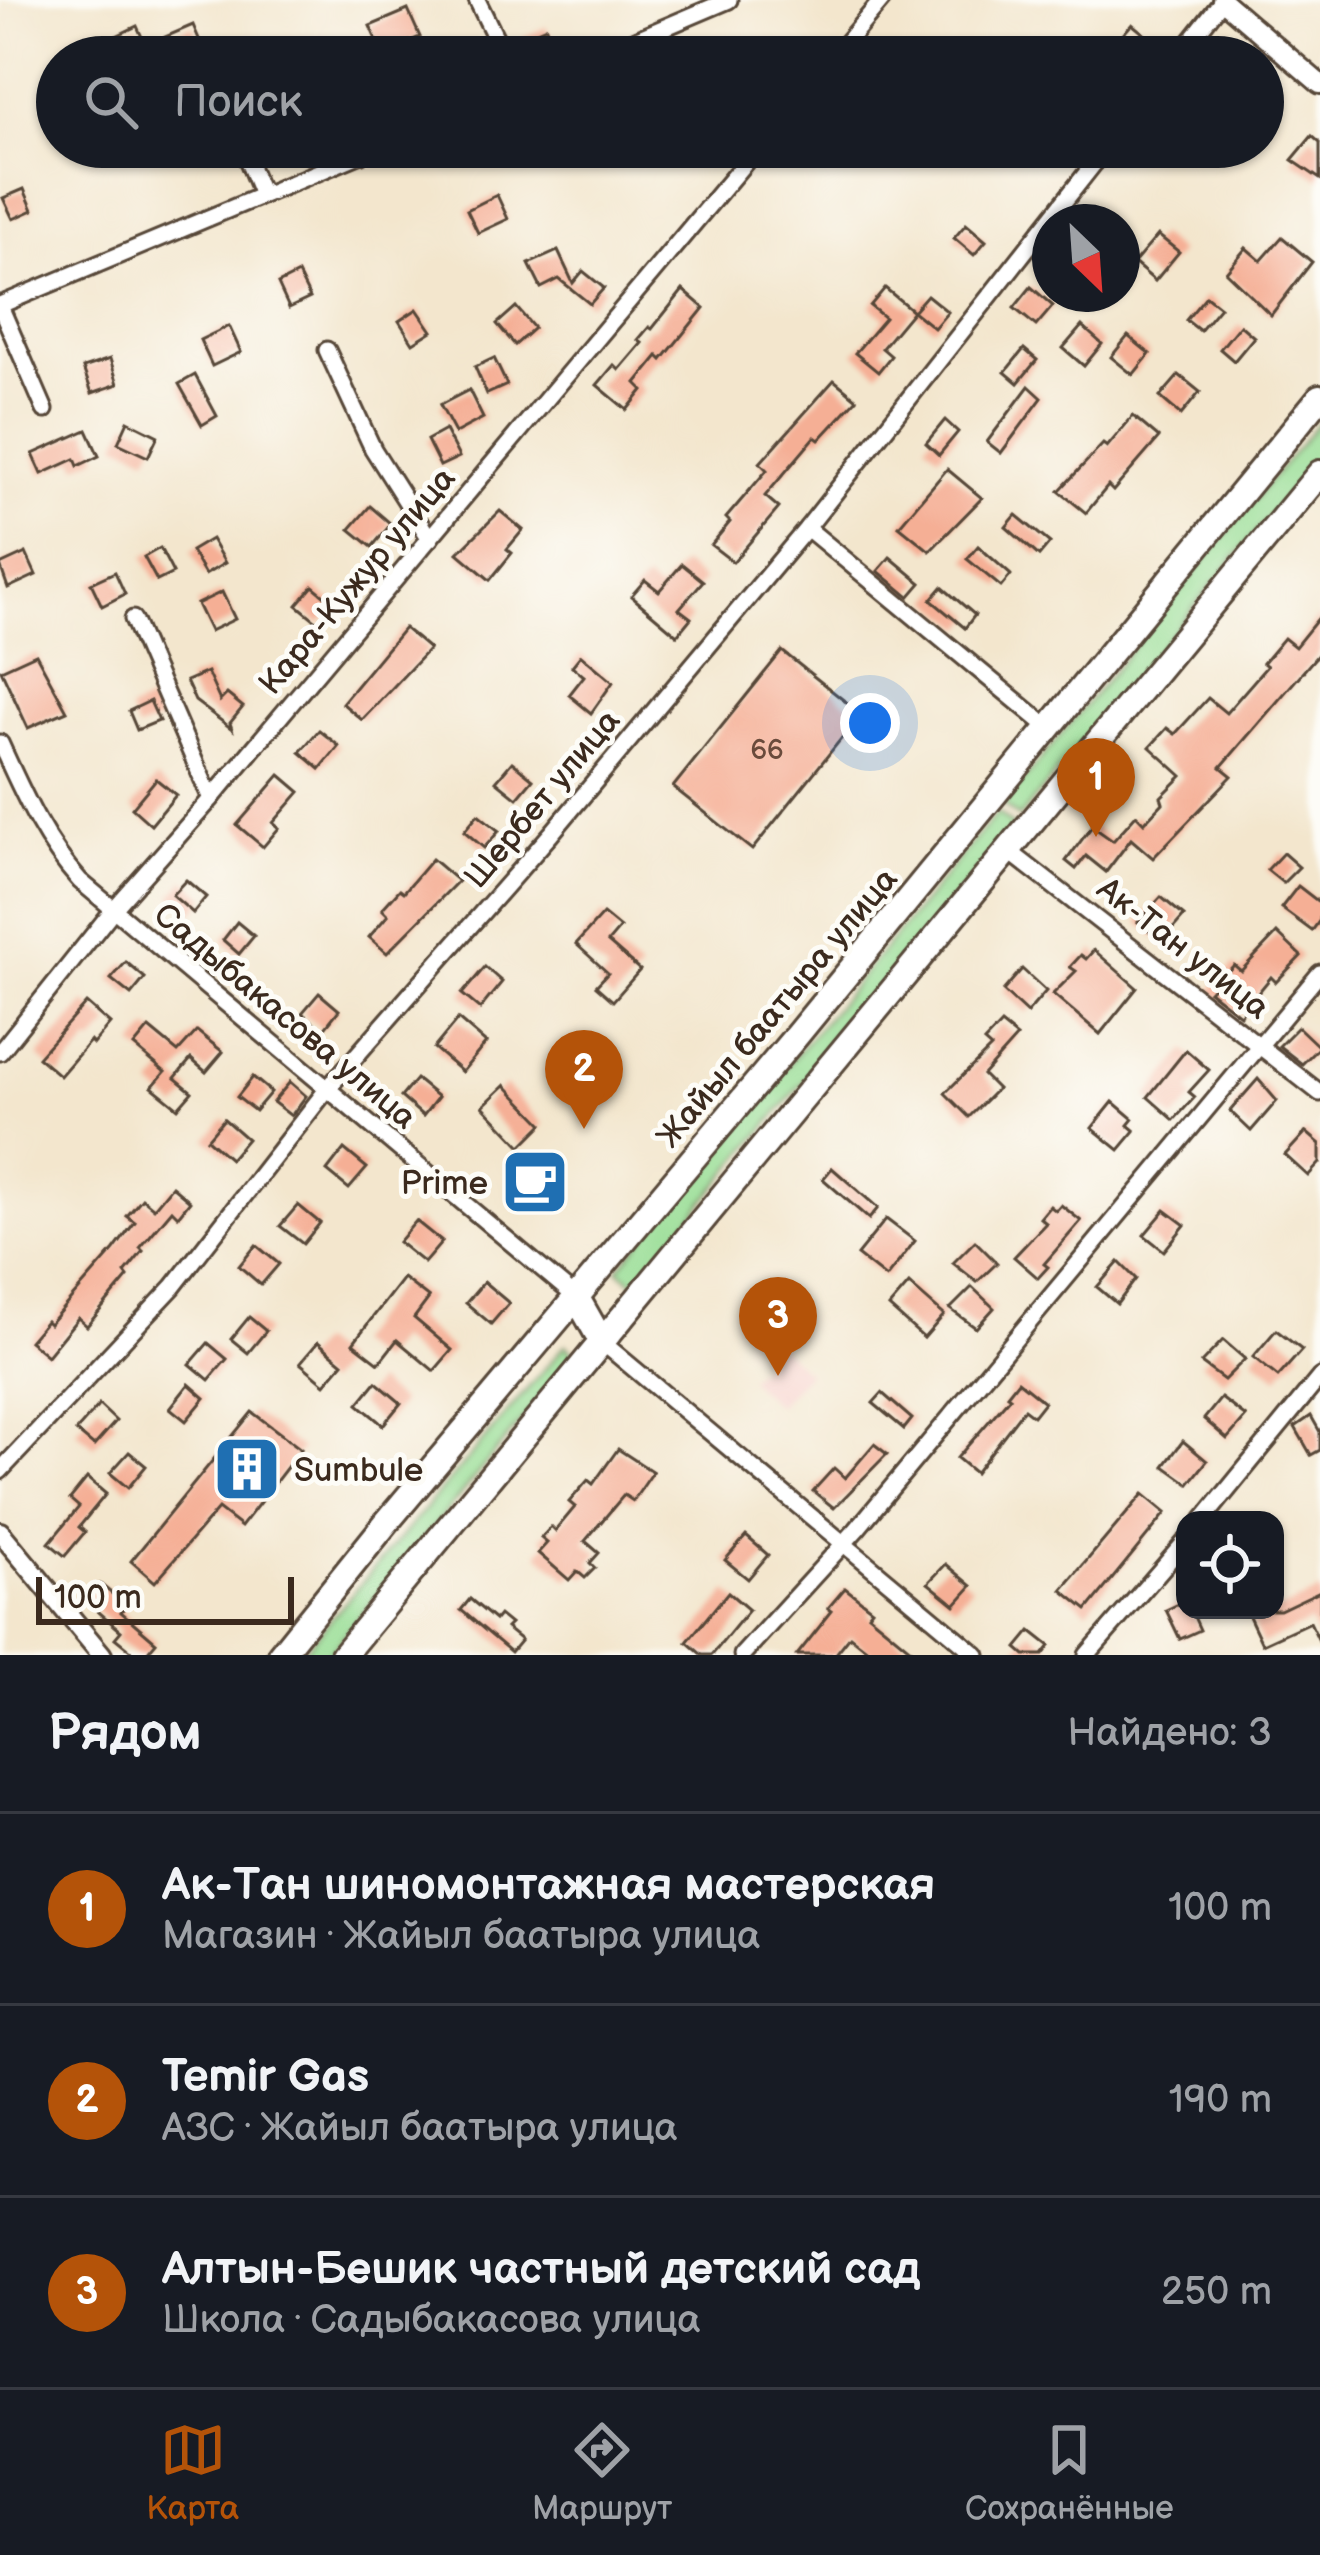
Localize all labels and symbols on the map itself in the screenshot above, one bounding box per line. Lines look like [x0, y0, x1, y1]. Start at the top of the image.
north arrow [1032, 204, 1140, 312]
street label: Кара-Кужур улица [251, 459, 464, 703]
your location [840, 693, 900, 753]
street label: Шербет улица [456, 702, 629, 897]
house number: 66 [751, 735, 784, 767]
pin: 1 [1057, 738, 1135, 837]
street label: Жайыл баатыра улица [649, 860, 906, 1156]
street label: Ак-Тан улица [1088, 868, 1277, 1028]
street label: Садыбакасова улица [145, 895, 424, 1138]
pin: 2 [545, 1030, 623, 1129]
cafe icon: Prime [500, 1147, 570, 1217]
place label: Prime [401, 1164, 488, 1204]
pin: 3 [739, 1277, 817, 1376]
building icon: Sumbule [212, 1434, 282, 1504]
place label: Sumbule [294, 1451, 423, 1491]
scale bar [36, 1571, 294, 1624]

